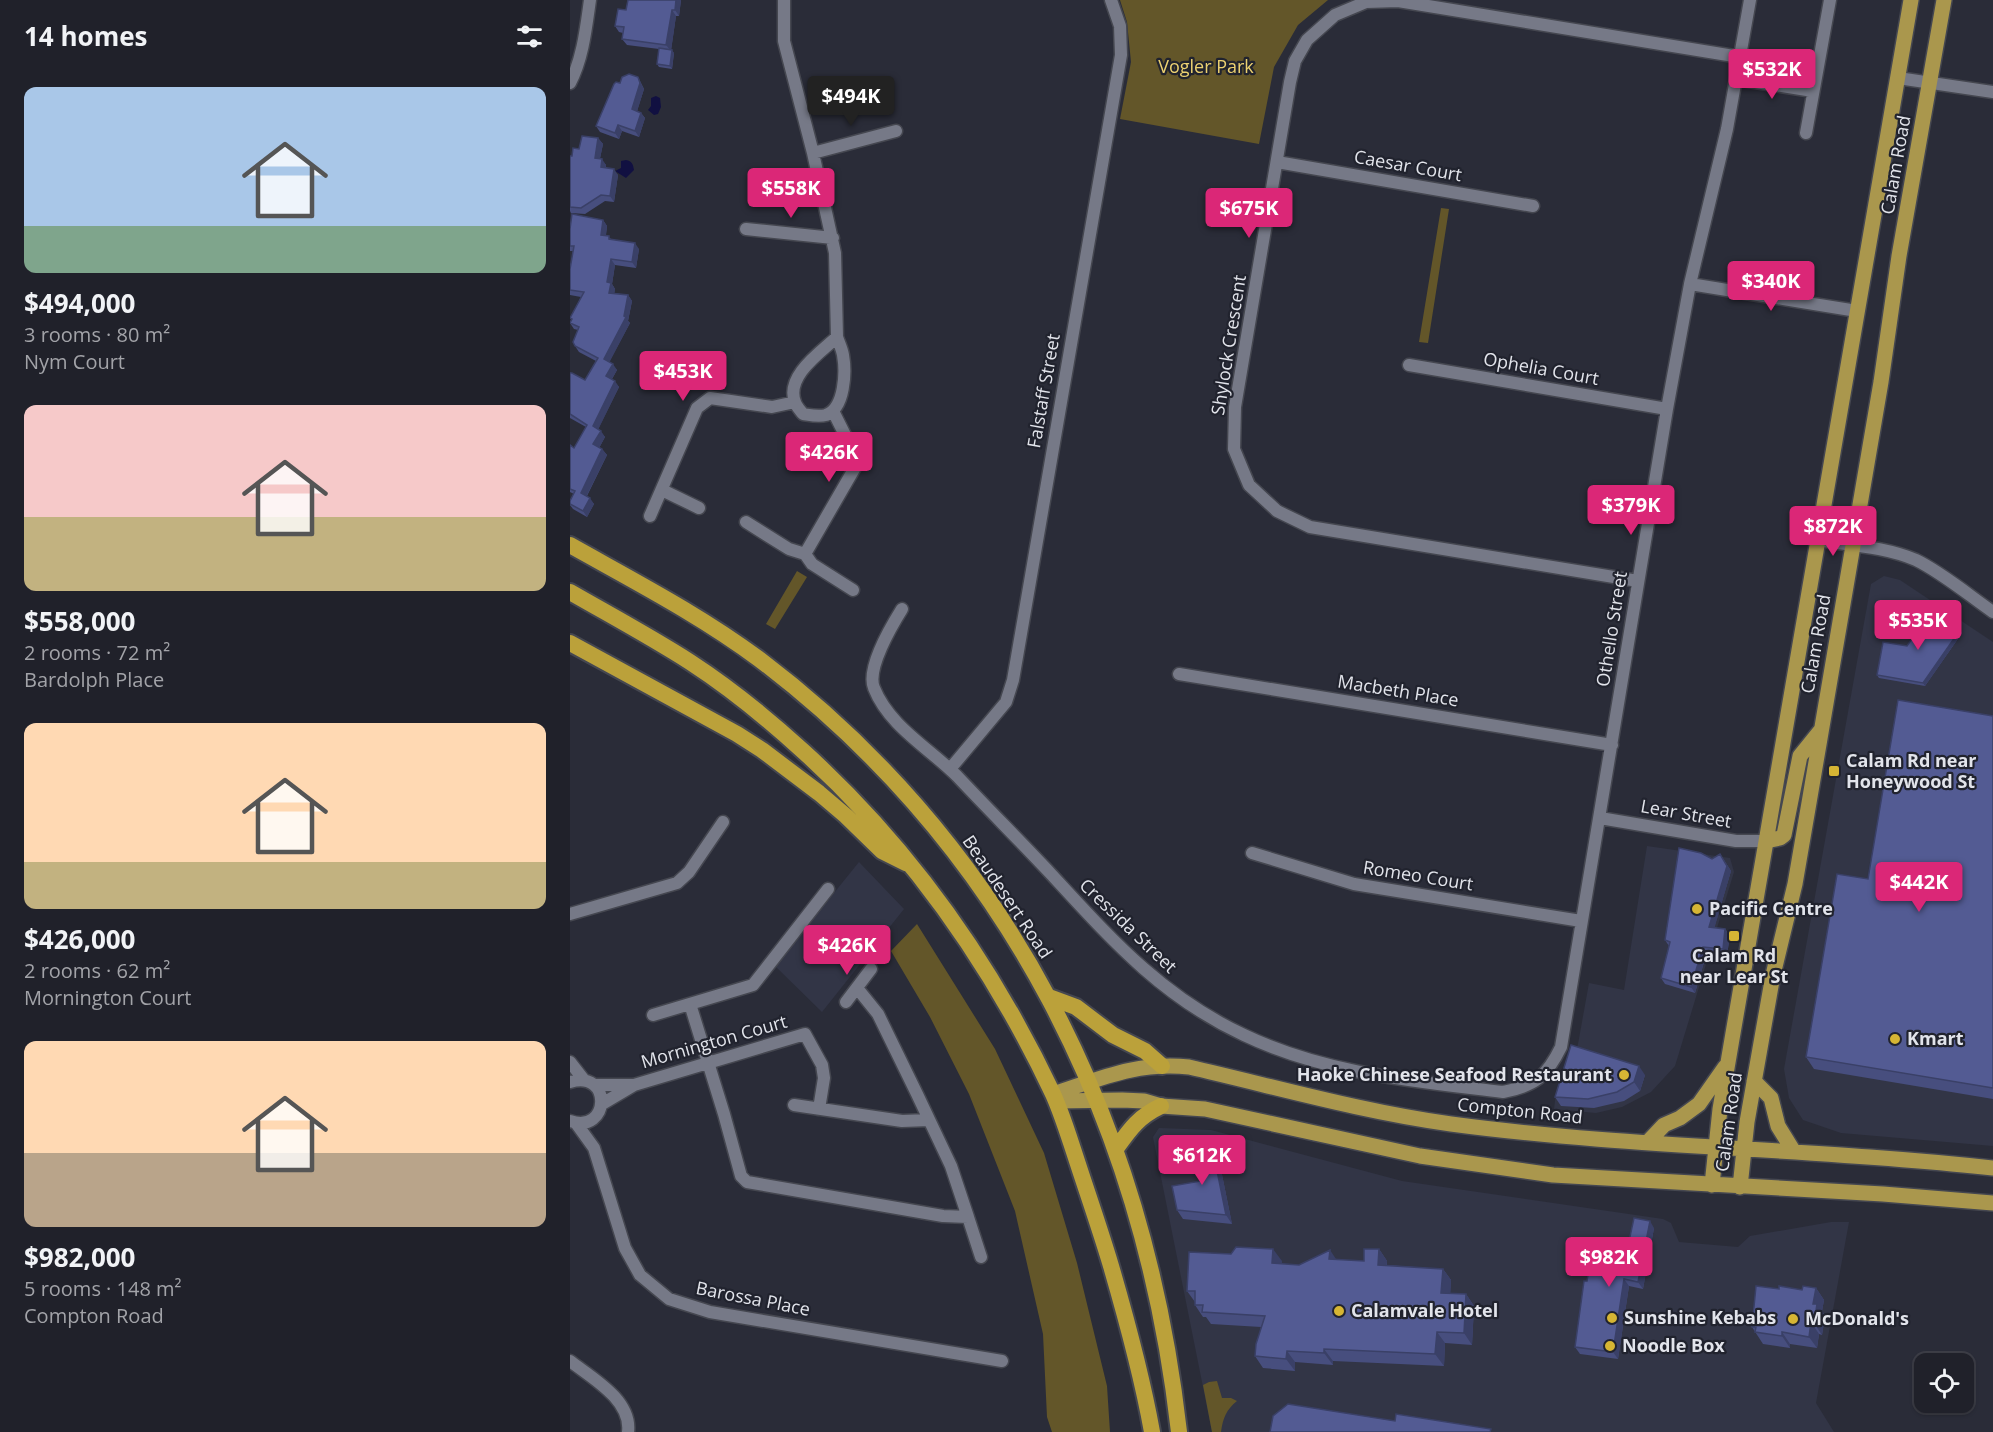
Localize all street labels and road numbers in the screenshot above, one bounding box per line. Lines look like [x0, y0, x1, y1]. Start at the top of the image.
street label: Calam Road [1874, 113, 1916, 216]
street label: Caesar Court [1352, 144, 1464, 186]
street label: Shylock Crescent [1205, 273, 1251, 417]
street label: Falstaff Street [1021, 332, 1065, 450]
street label: Ophelia Court [1482, 346, 1601, 390]
street label: Othello Street [1590, 569, 1632, 688]
street label: Calam Road [1794, 592, 1836, 695]
street label: Macbeth Place [1336, 669, 1460, 711]
street label: Lear Street [1639, 793, 1733, 833]
street label: Beaudesert Road [958, 830, 1058, 963]
street label: Romeo Court [1361, 854, 1475, 896]
street label: Cressida Street [1075, 873, 1183, 978]
street label: Mornington Court [638, 1009, 789, 1073]
street label: Calam Road [1709, 1071, 1747, 1173]
street label: Compton Road [1456, 1091, 1584, 1129]
street label: Barossa Place [694, 1275, 812, 1321]

